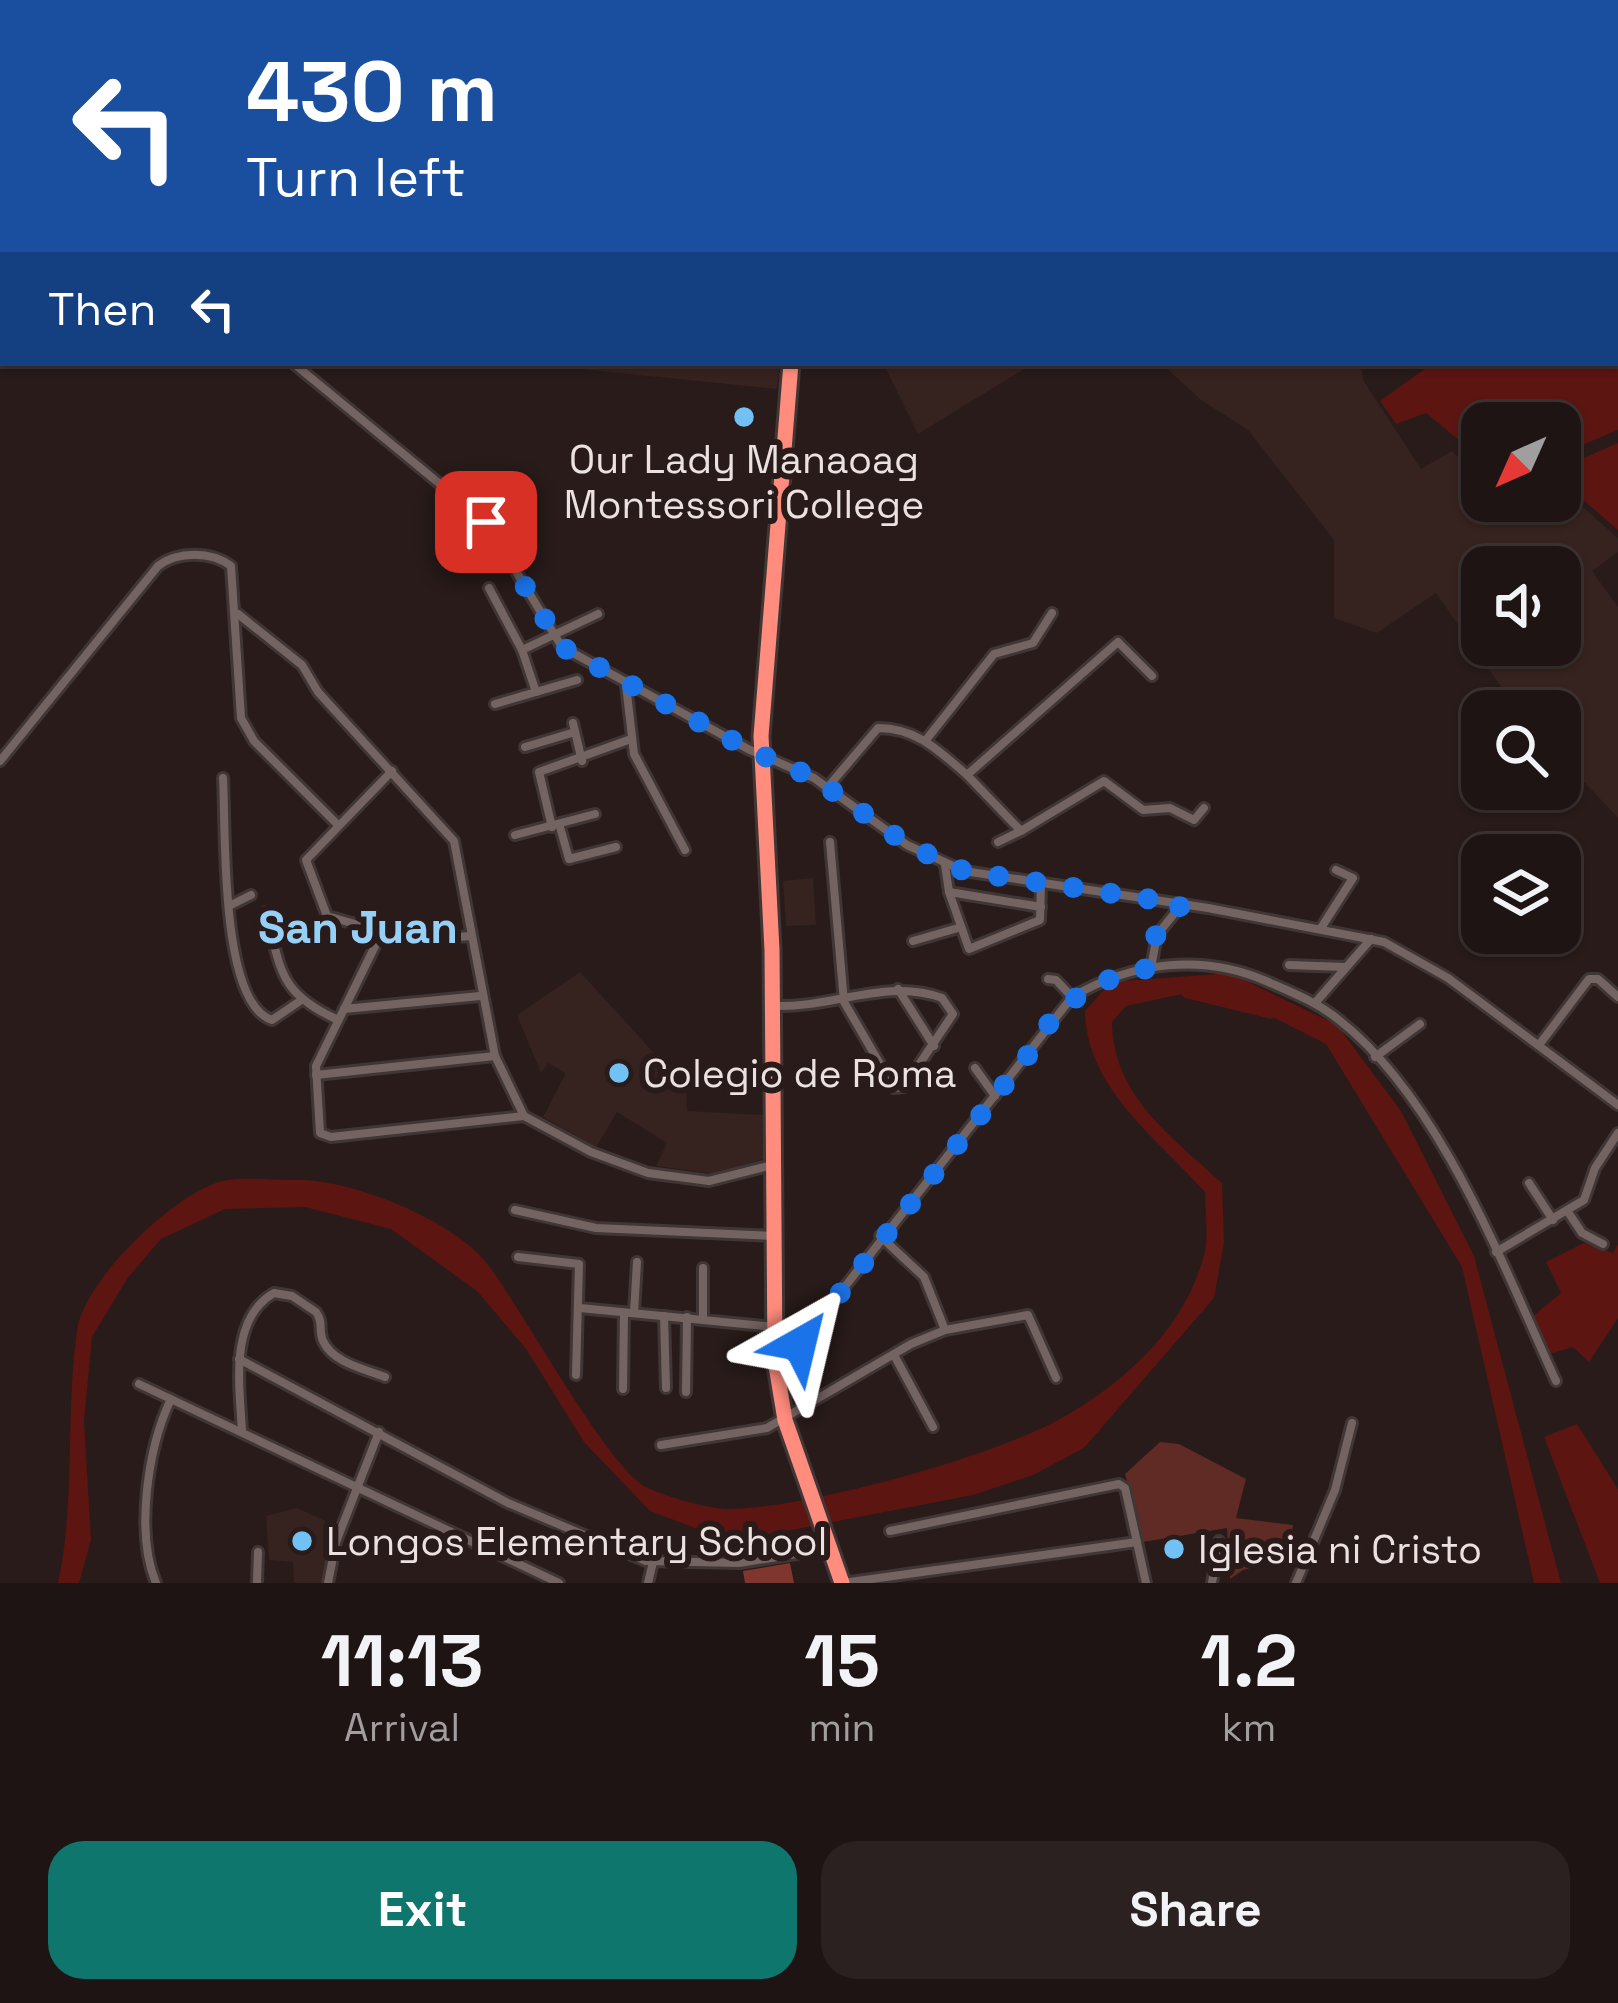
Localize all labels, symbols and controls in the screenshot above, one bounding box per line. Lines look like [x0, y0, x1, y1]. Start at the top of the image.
text: 430 m [246, 38, 498, 146]
icon: left [48, 48, 204, 204]
text: Turn left [246, 143, 466, 212]
icon: left [180, 276, 246, 342]
text: Then [48, 281, 156, 338]
north arrow [1461, 402, 1581, 522]
map controls [1461, 402, 1581, 954]
marker: Our Lady Manaoag Montessori College [731, 404, 757, 430]
place label: Our Lady Manaoag Montessori College [564, 435, 924, 529]
pin [435, 471, 537, 573]
icon: arrive [453, 489, 519, 555]
button: sound [1461, 546, 1581, 666]
button: search [1461, 690, 1581, 810]
button: layers [1461, 834, 1581, 954]
district label: San Juan [258, 899, 458, 956]
place label: Colegio de Roma [643, 1049, 956, 1098]
marker: Colegio de Roma [606, 1060, 632, 1086]
position arrow [737, 1281, 863, 1407]
place label: Longos Elementary School [326, 1517, 827, 1566]
place label: Iglesia ni Cristo [1198, 1525, 1482, 1574]
marker: Longos Elementary School [289, 1528, 315, 1554]
marker: Iglesia ni Cristo [1161, 1536, 1187, 1562]
text: 11:13 [321, 1615, 484, 1707]
text: 15 [804, 1615, 880, 1707]
text: 1.2 [1201, 1615, 1297, 1707]
text: Arrival [344, 1703, 460, 1752]
text: min [809, 1703, 876, 1752]
text: km [1222, 1703, 1276, 1752]
button: Exit [48, 1841, 797, 1979]
button: Share [821, 1841, 1570, 1979]

